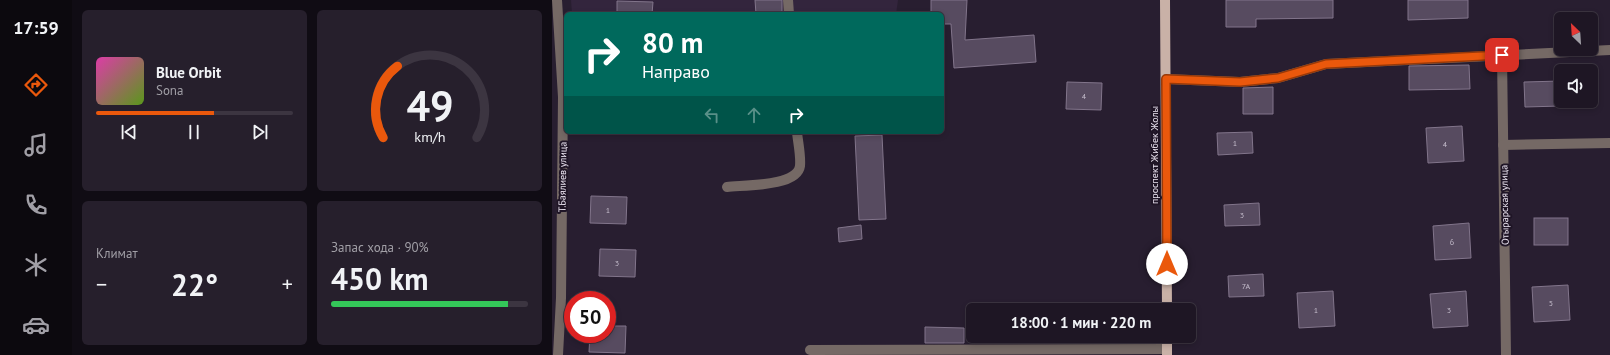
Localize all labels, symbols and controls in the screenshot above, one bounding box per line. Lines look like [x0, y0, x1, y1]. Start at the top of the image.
north arrow [1554, 12, 1598, 56]
map controls [1554, 12, 1598, 108]
text: 17:59 [13, 16, 59, 39]
text: 80 m [642, 24, 703, 61]
icon: right [576, 28, 628, 80]
pin [1485, 38, 1519, 72]
icon: arrive [1491, 44, 1513, 66]
text: Направо [642, 60, 710, 83]
text: Blue Orbit [156, 63, 221, 82]
button: sound [1554, 64, 1598, 108]
icon: directions [22, 71, 50, 99]
text: 49 [406, 79, 453, 132]
text: Sona [156, 82, 183, 99]
house number: 4 [1082, 91, 1087, 101]
icon: left [701, 104, 723, 126]
icon: ahead [743, 104, 765, 126]
icon: right [785, 104, 807, 126]
street label: проспект Жибек Жолы [1148, 106, 1161, 204]
icon: previous [118, 121, 140, 143]
icon: pause [183, 121, 205, 143]
icon: next [249, 121, 271, 143]
text: km/h [414, 127, 445, 146]
icon: music [22, 131, 50, 159]
house number: 1 [1233, 138, 1237, 148]
house number: 4 [1443, 139, 1448, 149]
street label: Т.Баялиев улица [555, 142, 570, 212]
street label: Отырарская улица [1497, 165, 1512, 245]
icon: phone [22, 191, 50, 219]
house number: 1 [606, 205, 610, 215]
house number: 3 [1240, 210, 1244, 220]
house number: 6 [1450, 237, 1454, 247]
text: Запас хода · 90% [331, 239, 429, 256]
position arrow [1146, 243, 1188, 285]
text: Климат [96, 245, 138, 262]
icon: climate [22, 251, 50, 279]
house number: 3 [615, 258, 619, 268]
text: 450 km [331, 259, 429, 298]
text: 22° [171, 265, 218, 304]
text: − [96, 270, 107, 298]
text: + [282, 270, 293, 298]
house number: 7A [1242, 281, 1251, 291]
speed limit sign: 50 [564, 291, 616, 343]
house number: 5 [1549, 298, 1553, 308]
house number: 1 [1314, 305, 1318, 315]
house number: 3 [1447, 305, 1451, 315]
icon: car [22, 311, 50, 339]
text: 18:00 · 1 мин · 220 m [1011, 313, 1151, 332]

